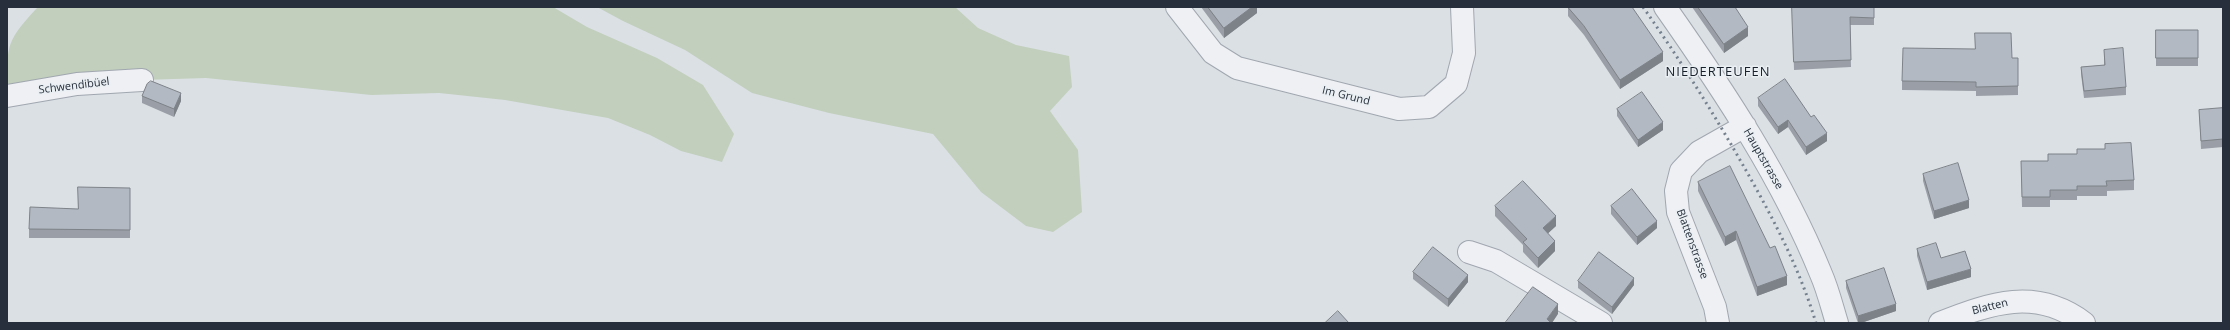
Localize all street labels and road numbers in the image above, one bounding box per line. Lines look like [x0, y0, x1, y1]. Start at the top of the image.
street label: Schwendibüel [38, 75, 110, 97]
street label: Im Grund [1321, 84, 1371, 108]
street label: Hauptstrasse [1740, 126, 1786, 192]
street label: Blattenstrasse [1673, 207, 1711, 281]
street label: Blatten [1971, 296, 2009, 318]

